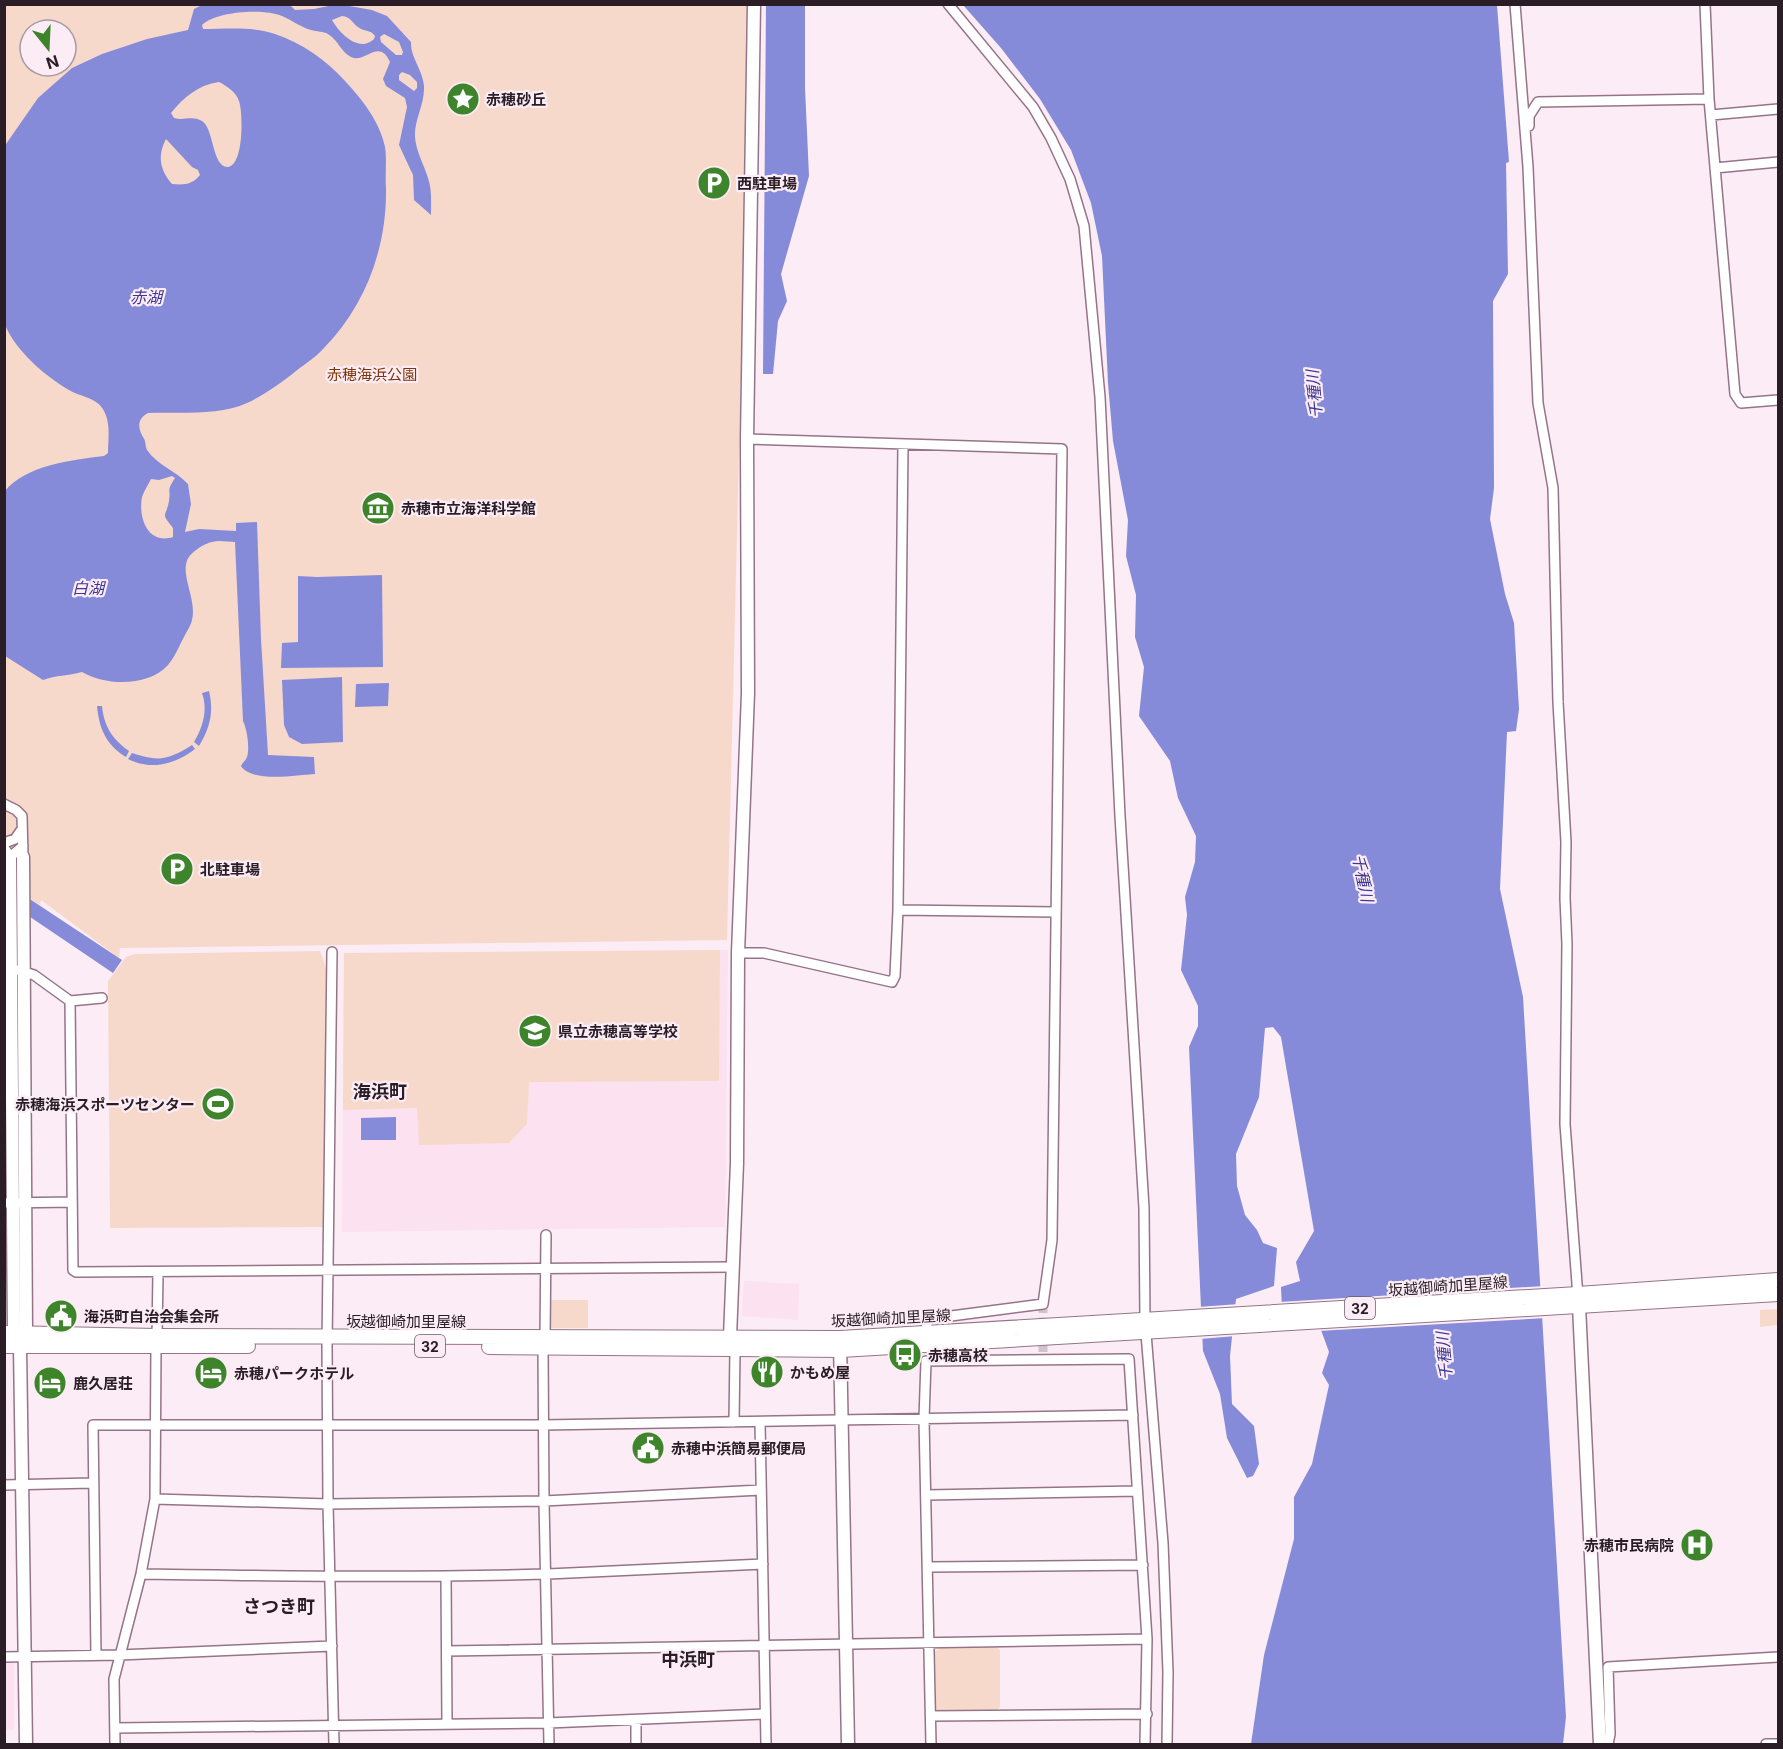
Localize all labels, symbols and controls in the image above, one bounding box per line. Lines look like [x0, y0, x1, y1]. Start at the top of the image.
north arrow [18, 18, 78, 78]
text: N [44, 51, 62, 74]
place icon: 赤穂砂丘 [445, 81, 481, 117]
place label: 赤穂砂丘 [486, 90, 546, 109]
parking icon: 西駐車場 [696, 165, 732, 201]
place label: 西駐車場 [737, 174, 797, 193]
water label: 赤湖 [130, 287, 165, 307]
park label: 赤穂海浜公園 [327, 365, 417, 384]
water label: 千種川 [1302, 367, 1326, 419]
museum icon: 赤穂市立海洋科学館 [360, 490, 396, 526]
place label: 赤穂市立海洋科学館 [401, 499, 536, 518]
water label: 白湖 [72, 578, 107, 598]
parking icon: 北駐車場 [159, 851, 195, 887]
water label: 千種川 [1348, 852, 1378, 906]
place label: 北駐車場 [200, 860, 260, 879]
school or university icon: 県立赤穂高等学校 [517, 1013, 553, 1049]
place label: 県立赤穂高等学校 [558, 1022, 678, 1041]
district label: 海浜町 [353, 1081, 407, 1102]
sports icon: 赤穂海浜スポーツセンター [200, 1086, 236, 1122]
place label: 赤穂海浜スポーツセンター [15, 1095, 195, 1114]
street label: 坂越御崎加里屋線 [1387, 1272, 1509, 1300]
road number: 32 [1345, 1297, 1375, 1319]
public building icon: 海浜町自治会集会所 [43, 1298, 79, 1334]
street label: 坂越御崎加里屋線 [831, 1305, 951, 1331]
place label: 海浜町自治会集会所 [84, 1307, 219, 1326]
street label: 坂越御崎加里屋線 [346, 1312, 466, 1331]
water label: 千種川 [1432, 1329, 1456, 1381]
road number: 32 [415, 1335, 445, 1357]
bus stop icon: 赤穂高校 [887, 1337, 923, 1373]
place label: 赤穂高校 [928, 1346, 988, 1365]
restaurant icon: かもめ屋 [749, 1354, 785, 1390]
hotel icon: 赤穂パークホテル [193, 1355, 229, 1391]
place label: かもめ屋 [790, 1363, 850, 1382]
place label: 赤穂パークホテル [234, 1364, 354, 1383]
hotel icon: 鹿久居荘 [32, 1365, 68, 1401]
place label: 鹿久居荘 [73, 1374, 133, 1393]
public building icon: 赤穂中浜簡易郵便局 [630, 1430, 666, 1466]
place label: 赤穂中浜簡易郵便局 [671, 1439, 806, 1458]
hospital icon: 赤穂市民病院 [1679, 1527, 1715, 1563]
place label: 赤穂市民病院 [1584, 1536, 1674, 1555]
district label: さつき町 [243, 1596, 315, 1617]
district label: 中浜町 [661, 1649, 715, 1670]

